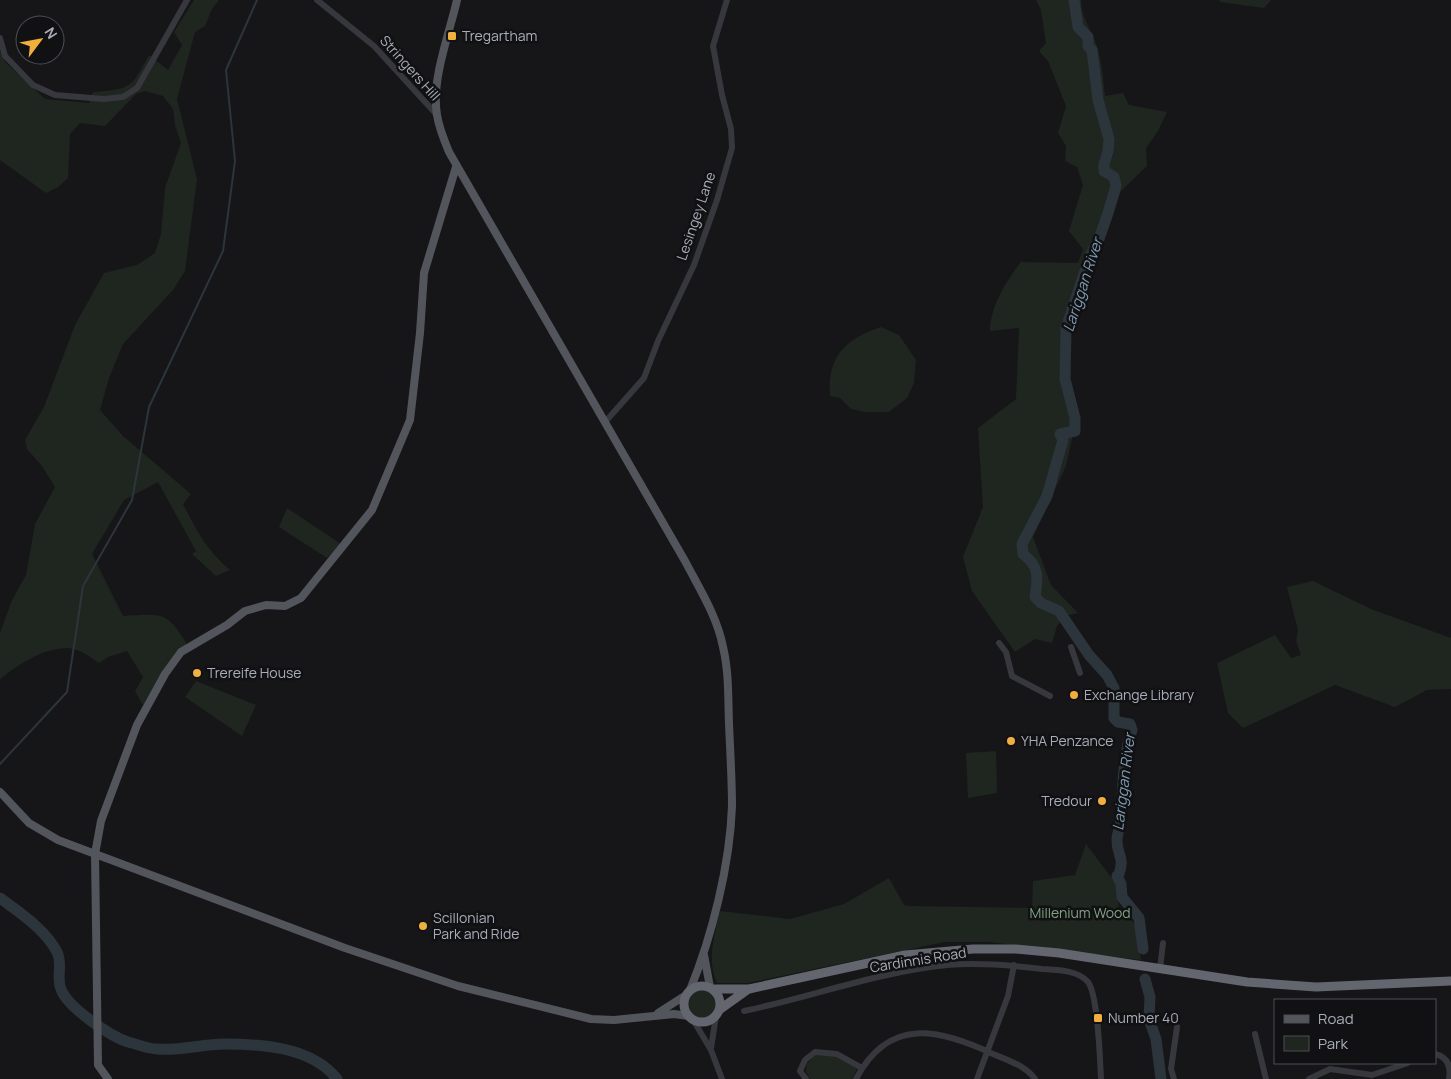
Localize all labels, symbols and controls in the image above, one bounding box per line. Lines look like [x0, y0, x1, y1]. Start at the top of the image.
north arrow [15, 15, 65, 65]
text: N [41, 24, 62, 42]
place label: Tregartham [462, 26, 538, 45]
marker: Tregartham [446, 30, 458, 42]
street label: Stringers Hill [376, 31, 445, 104]
street label: Lesingey Lane [672, 169, 720, 263]
water label: Lariggan River [1057, 233, 1108, 334]
place label: Trereife House [207, 663, 301, 682]
marker: Trereife House [191, 667, 203, 679]
place label: Exchange Library [1084, 685, 1195, 704]
marker: Exchange Library [1068, 689, 1080, 701]
water label: Lariggan River [1107, 730, 1140, 832]
place label: YHA Penzance [1021, 731, 1114, 750]
marker: YHA Penzance [1005, 735, 1017, 747]
place label: Tredour [1041, 791, 1092, 810]
marker: Tredour [1096, 795, 1108, 807]
park label: Millenium Wood [1029, 903, 1131, 922]
place label: Scillonian Park and Ride [433, 908, 519, 943]
marker: Scillonian Park and Ride [417, 920, 429, 932]
street label: Cardinnis Road [868, 942, 968, 977]
legend [1274, 999, 1436, 1064]
place label: Number 40 [1108, 1008, 1179, 1027]
text: Road [1318, 1008, 1354, 1029]
marker: Number 40 [1092, 1012, 1104, 1024]
text: Park [1318, 1033, 1348, 1054]

